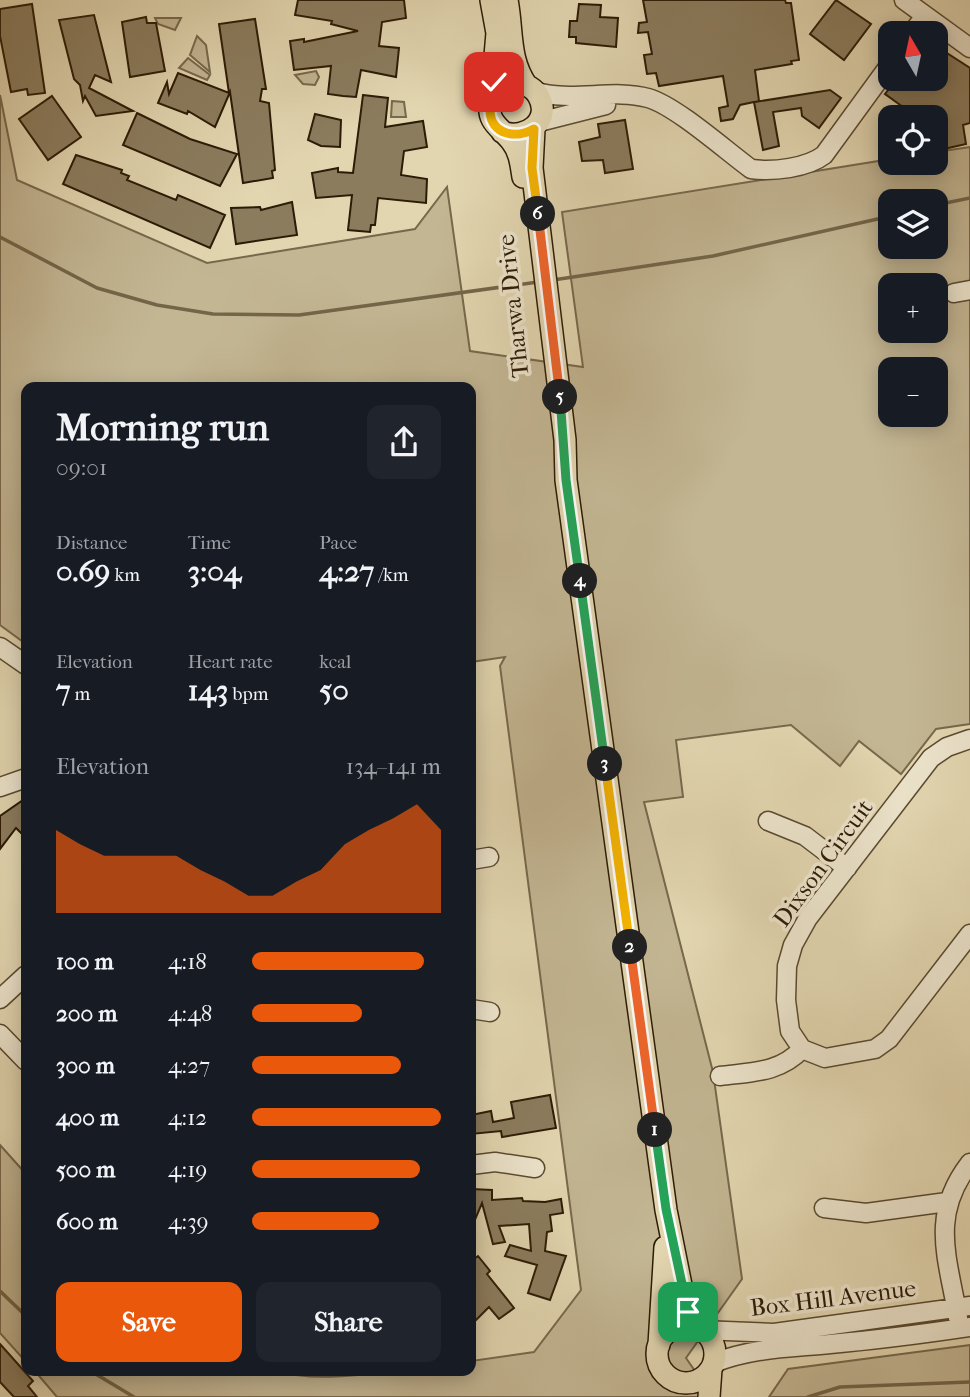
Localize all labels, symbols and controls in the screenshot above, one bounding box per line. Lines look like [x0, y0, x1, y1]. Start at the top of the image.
north arrow [878, 21, 948, 91]
map controls [878, 21, 948, 427]
pin [464, 52, 524, 112]
icon: check [475, 63, 513, 101]
button: locate [878, 105, 948, 175]
button: layers [878, 189, 948, 259]
pin: 6 [520, 196, 556, 232]
text: 6 [532, 202, 543, 224]
street label: Tharwa Drive [492, 233, 534, 379]
button: + [878, 273, 948, 343]
button: − [878, 357, 948, 427]
pin: 5 [542, 380, 578, 414]
text: 5 [555, 385, 564, 407]
text: Morning run [56, 405, 269, 450]
button: share [367, 405, 441, 479]
text: 09:01 [56, 454, 107, 481]
text: Distance [56, 532, 127, 554]
text: Time [188, 532, 231, 554]
text: Pace [319, 532, 357, 554]
text: 0.69 [56, 554, 110, 589]
text: 3:04 [188, 554, 241, 589]
text: 4:27 [319, 554, 374, 589]
text: km [110, 564, 140, 586]
text: /km [374, 564, 409, 586]
pin: 4 [562, 564, 598, 598]
text: 4 [574, 569, 585, 591]
text: Elevation [56, 651, 133, 673]
text: Heart rate [188, 651, 273, 673]
text: kcal [319, 651, 351, 673]
text: 7 [56, 673, 70, 708]
text: 143 [188, 673, 228, 708]
text: 50 [319, 673, 349, 708]
text: m [70, 683, 90, 705]
text: bpm [228, 683, 268, 705]
pin: 3 [588, 746, 622, 782]
text: 3 [601, 752, 608, 774]
text: Elevation [56, 753, 149, 780]
text: 134–141 m [346, 753, 441, 780]
street label: Dixson Circuit [767, 793, 879, 932]
pin: 2 [612, 930, 648, 964]
text: 2 [625, 935, 634, 957]
text: 100 m [56, 948, 114, 975]
text: 4:18 [168, 948, 207, 975]
text: 200 m [56, 1000, 117, 1027]
text: 4:48 [168, 1000, 212, 1027]
text: 300 m [56, 1052, 115, 1079]
text: 4:27 [168, 1052, 210, 1079]
text: 400 m [56, 1104, 119, 1131]
text: 4:12 [168, 1104, 207, 1131]
pin: 1 [638, 1112, 672, 1148]
text: 1 [651, 1118, 658, 1140]
text: 500 m [56, 1156, 115, 1183]
text: 4:19 [168, 1156, 207, 1183]
text: 600 m [56, 1208, 118, 1235]
text: 4:39 [168, 1208, 209, 1235]
street label: Box Hill Avenue [748, 1274, 918, 1322]
button: Save [56, 1282, 242, 1362]
button: Share [256, 1282, 441, 1362]
pin [658, 1282, 718, 1342]
icon: arrive [669, 1293, 707, 1331]

